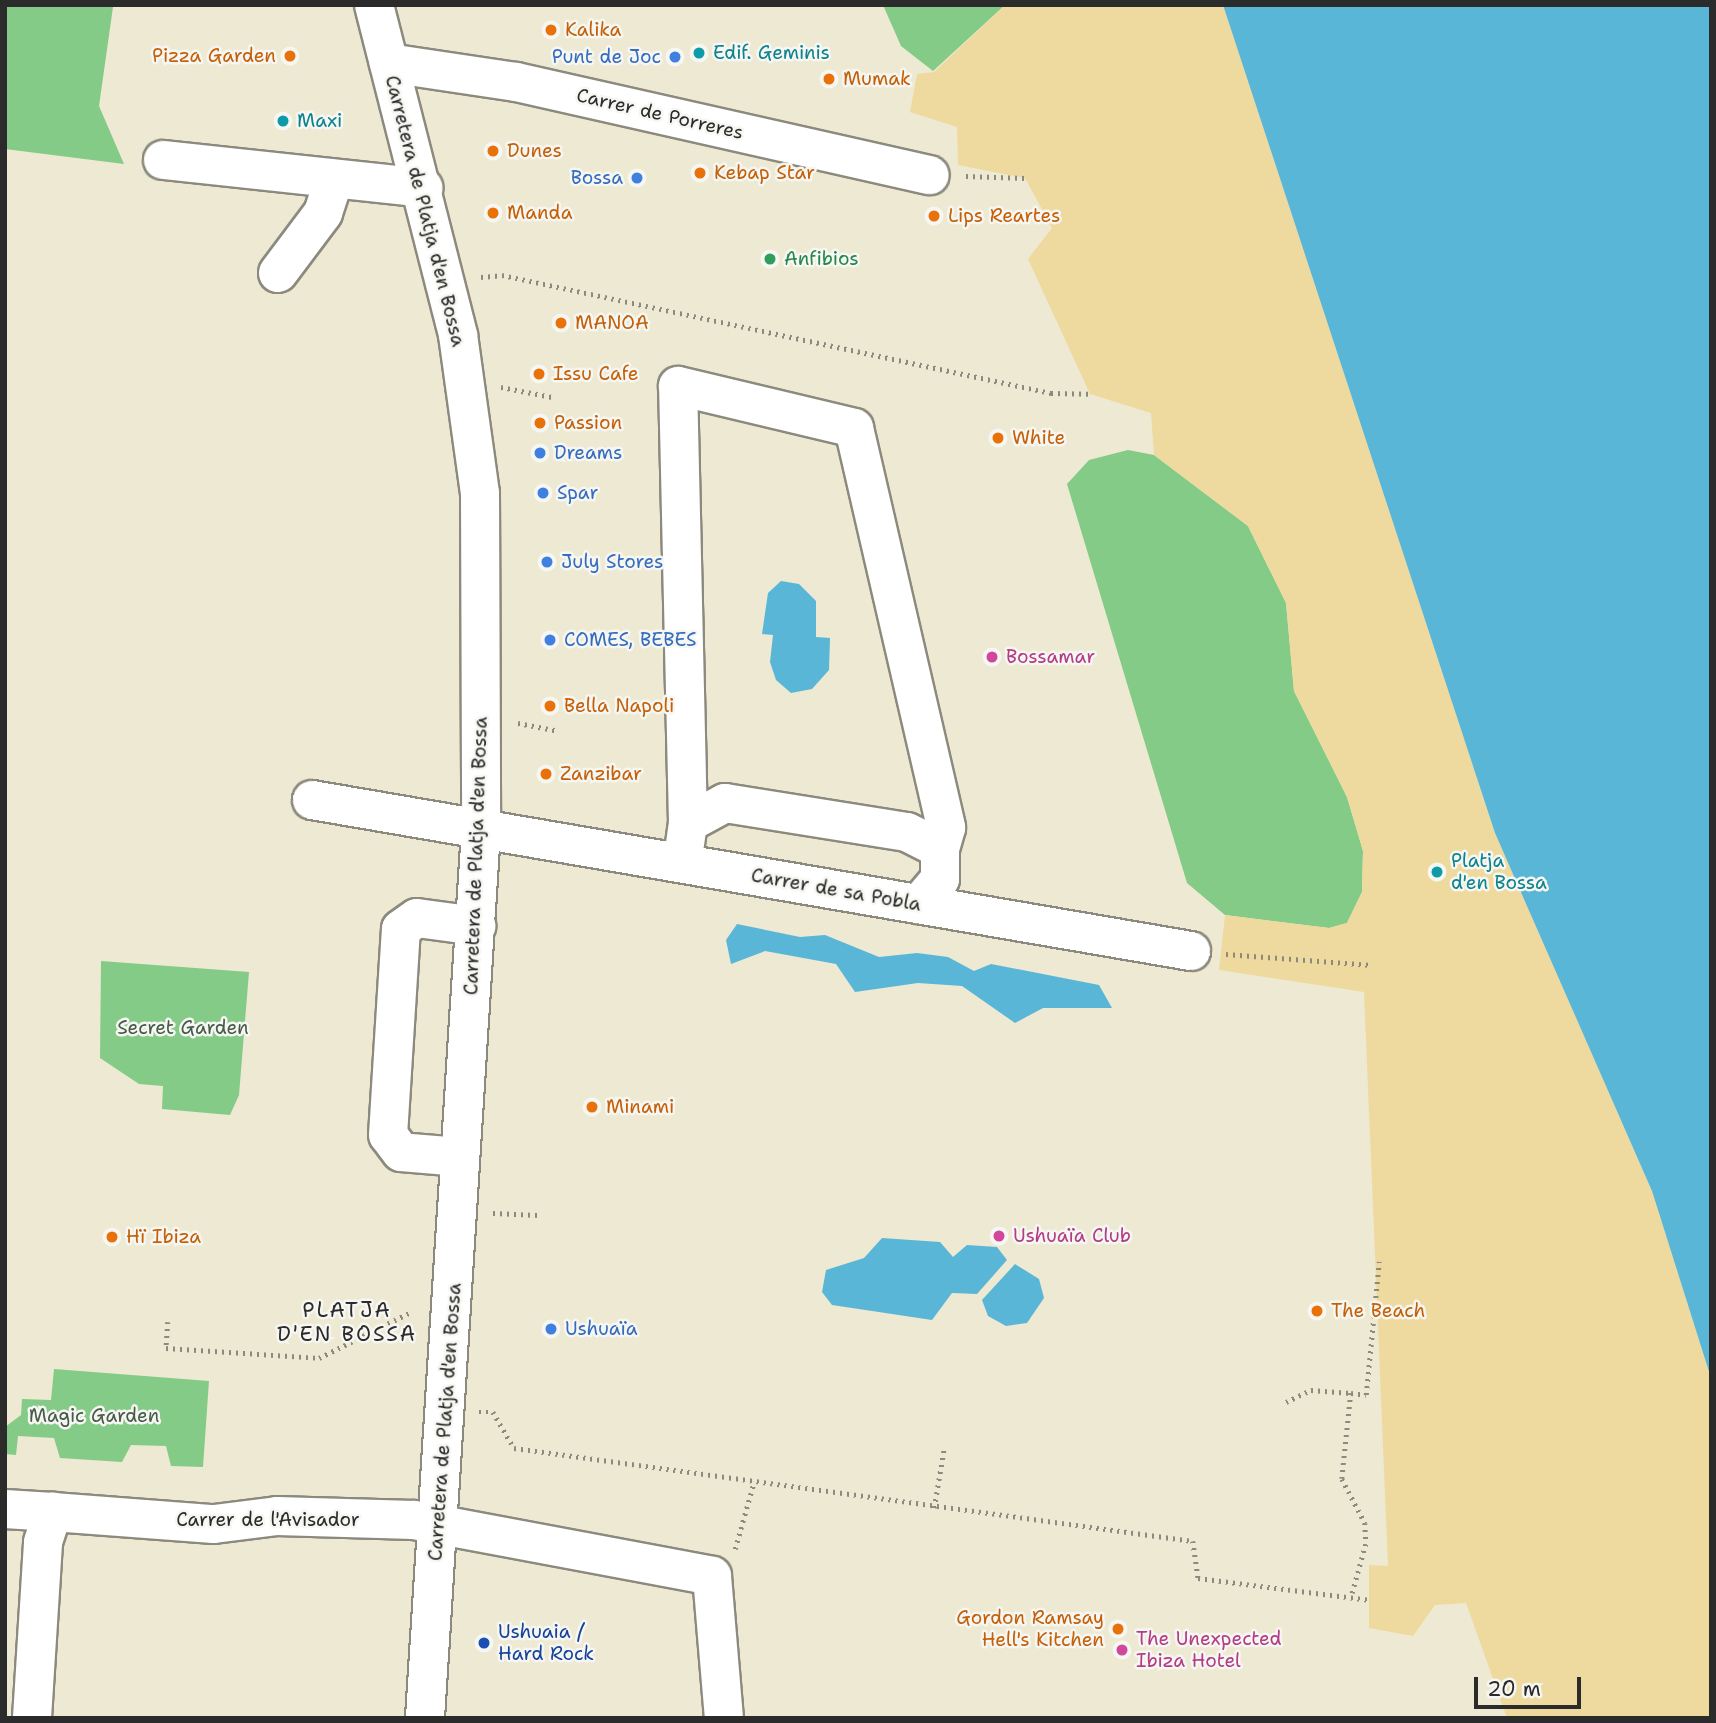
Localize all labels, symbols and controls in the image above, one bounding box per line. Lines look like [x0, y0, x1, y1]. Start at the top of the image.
place label: Kalika [565, 19, 621, 41]
marker: Kalika [543, 22, 559, 38]
place label: Edif. Geminis [713, 42, 830, 64]
place label: Pizza Garden [152, 45, 276, 67]
marker: Edif. Geminis [691, 45, 707, 61]
place label: Punt de Joc [552, 46, 661, 68]
marker: Pizza Garden [282, 48, 298, 64]
marker: Punt de Joc [667, 49, 683, 65]
place label: Mumak [843, 68, 911, 90]
marker: Mumak [821, 71, 837, 87]
street label: Carretera de Platja d'en Bossa [380, 73, 470, 349]
street label: Carrer de Porreres [574, 84, 746, 144]
place label: Maxi [297, 110, 342, 132]
marker: Maxi [275, 113, 291, 129]
place label: Dunes [507, 140, 562, 162]
marker: Dunes [485, 143, 501, 159]
place label: Kebap Star [714, 162, 815, 184]
marker: Kebap Star [692, 165, 708, 181]
place label: Bossa [571, 167, 623, 189]
marker: Bossa [629, 170, 645, 186]
place label: Manda [507, 202, 572, 224]
marker: Manda [485, 205, 501, 221]
place label: Lips Reartes [948, 205, 1060, 227]
marker: Lips Reartes [926, 208, 942, 224]
place label: Anfibios [784, 248, 859, 270]
marker: Anfibios [762, 251, 778, 267]
place label: MANOA [575, 312, 649, 334]
marker: MANOA [553, 315, 569, 331]
place label: Issu Cafe [553, 363, 639, 385]
marker: Issu Cafe [531, 366, 547, 382]
place label: Passion [554, 412, 622, 434]
marker: Passion [532, 415, 548, 431]
place label: White [1012, 427, 1065, 449]
marker: White [990, 430, 1006, 446]
place label: Dreams [554, 442, 622, 464]
marker: Dreams [532, 445, 548, 461]
place label: Spar [557, 482, 598, 504]
marker: Spar [535, 485, 551, 501]
place label: July Stores [561, 551, 663, 573]
marker: July Stores [539, 554, 555, 570]
place label: COMES, BEBES [564, 629, 697, 651]
marker: COMES, BEBES [542, 632, 558, 648]
place label: Bossamar [1006, 646, 1095, 668]
marker: Bossamar [984, 649, 1000, 665]
place label: Bella Napoli [564, 695, 674, 717]
marker: Bella Napoli [542, 698, 558, 714]
street label: Carretera de Platja d'en Bossa [460, 716, 492, 996]
place label: Zanzibar [560, 763, 642, 785]
marker: Zanzibar [538, 766, 554, 782]
place label: Platja d'en Bossa [1451, 850, 1547, 894]
street label: Carrer de sa Pobla [749, 864, 923, 916]
marker: Platja d'en Bossa [1429, 864, 1445, 880]
park label: Secret Garden [117, 1017, 249, 1039]
place label: Minami [606, 1096, 674, 1118]
marker: Minami [584, 1099, 600, 1115]
place label: Ushuaïa Club [1013, 1225, 1131, 1247]
place label: Hï Ibiza [126, 1226, 201, 1248]
marker: Ushuaïa Club [991, 1228, 1007, 1244]
marker: Hï Ibiza [104, 1229, 120, 1245]
street label: Carretera de Platja d'en Bossa [424, 1282, 466, 1562]
district label: PLATJA D'EN BOSSA [278, 1297, 416, 1347]
place label: The Beach [1331, 1300, 1425, 1322]
marker: The Beach [1309, 1303, 1325, 1319]
place label: Ushuaïa [565, 1318, 637, 1340]
marker: Ushuaïa [543, 1321, 559, 1337]
park label: Magic Garden [29, 1405, 159, 1427]
street label: Carrer de l'Avisador [176, 1509, 360, 1531]
place label: Gordon Ramsay Hell's Kitchen [956, 1607, 1104, 1651]
place label: Ushuaia / Hard Rock [498, 1621, 594, 1665]
marker: Gordon Ramsay Hell's Kitchen [1110, 1621, 1126, 1637]
place label: The Unexpected Ibiza Hotel [1136, 1628, 1282, 1672]
marker: Ushuaia / Hard Rock [476, 1635, 492, 1651]
marker: The Unexpected Ibiza Hotel [1114, 1642, 1130, 1658]
scale bar [1478, 1664, 1585, 1708]
text: 20 m [1487, 1675, 1541, 1703]

